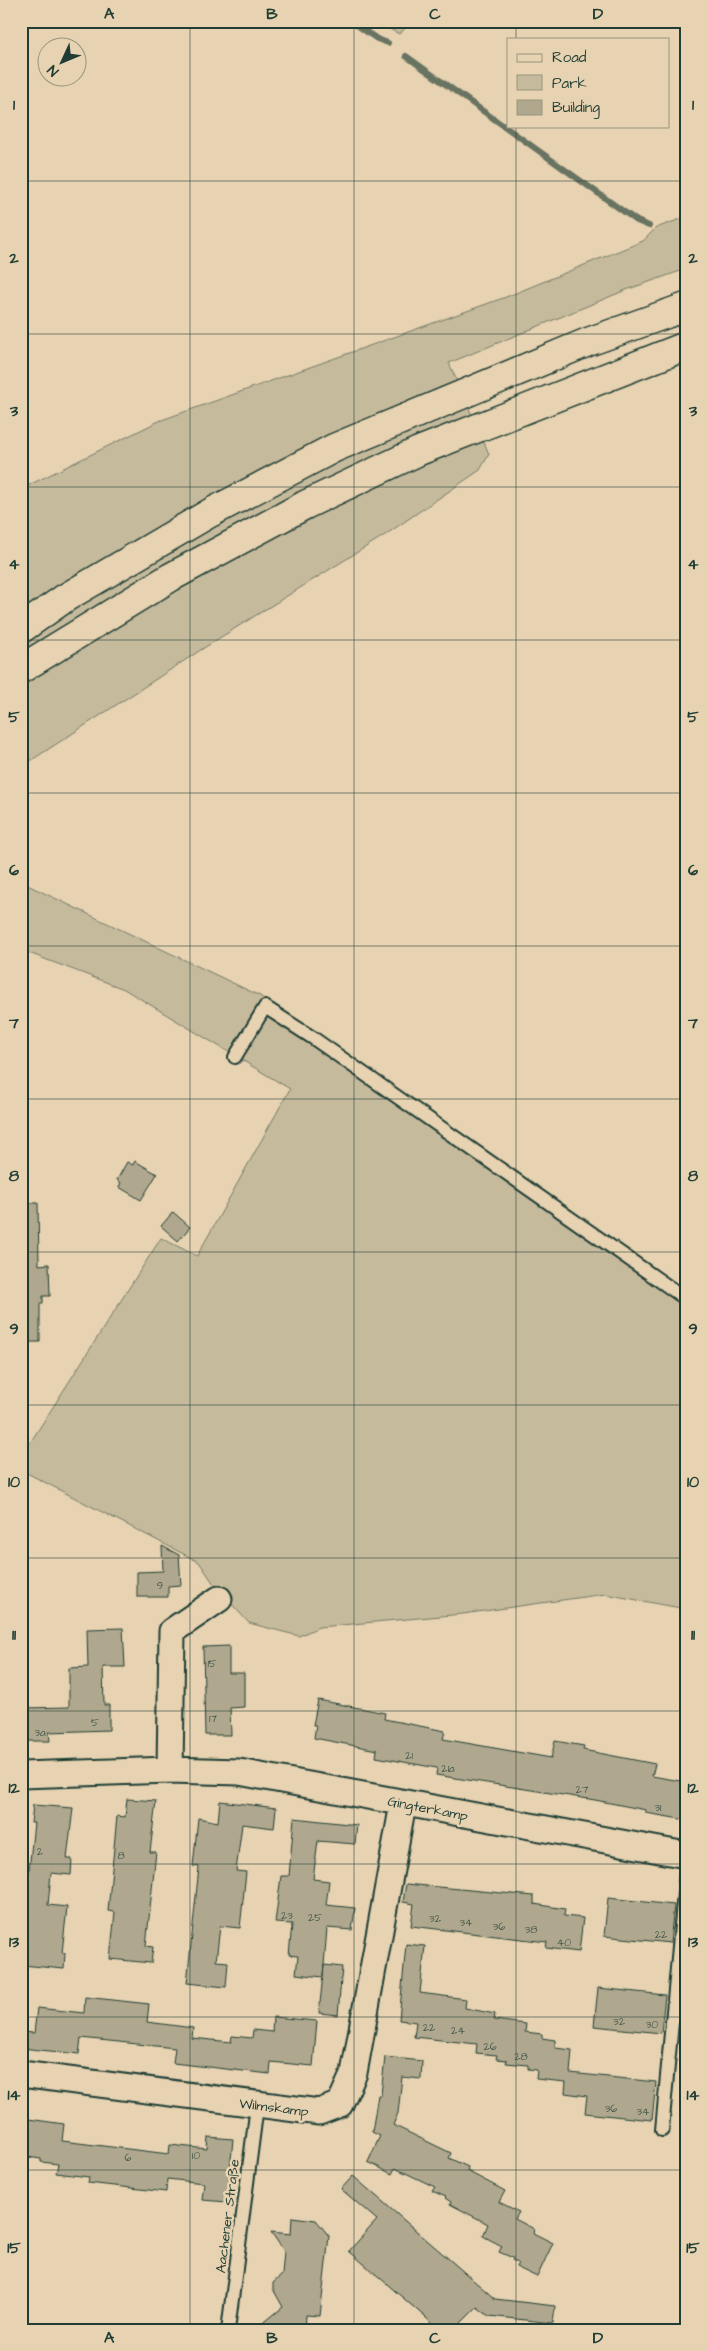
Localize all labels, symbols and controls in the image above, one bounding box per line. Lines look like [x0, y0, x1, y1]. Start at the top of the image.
text: A [104, 3, 115, 25]
text: B [266, 3, 278, 25]
text: C [429, 3, 441, 25]
text: D [593, 3, 604, 25]
north arrow [38, 38, 88, 88]
legend [507, 38, 670, 128]
text: Road [552, 47, 587, 68]
text: N [43, 60, 64, 80]
text: Park [552, 73, 587, 94]
text: 1 [13, 94, 16, 116]
text: 1 [692, 94, 695, 116]
text: Building [552, 97, 600, 119]
text: 2 [8, 247, 19, 269]
text: 2 [687, 247, 698, 269]
text: 3 [9, 400, 19, 422]
text: 3 [688, 400, 698, 422]
text: 4 [9, 553, 20, 575]
text: 4 [688, 553, 699, 575]
text: 5 [8, 706, 20, 728]
text: 5 [687, 706, 699, 728]
text: 6 [9, 859, 19, 881]
text: 6 [688, 859, 698, 881]
text: 7 [8, 1012, 19, 1034]
text: 7 [687, 1012, 698, 1034]
text: 8 [9, 1165, 20, 1187]
text: 8 [688, 1165, 699, 1187]
text: 9 [9, 1318, 19, 1340]
text: 9 [688, 1318, 698, 1340]
text: 10 [8, 1471, 20, 1493]
text: 10 [687, 1471, 699, 1493]
house number: 9 [157, 1578, 163, 1593]
text: 11 [12, 1624, 17, 1646]
text: 11 [691, 1624, 696, 1646]
house number: 15 [207, 1656, 217, 1671]
house number: 17 [209, 1711, 217, 1726]
house number: 5 [91, 1715, 99, 1730]
house number: 3a [34, 1725, 46, 1740]
house number: 21 [405, 1748, 413, 1763]
house number: 21a [441, 1761, 455, 1776]
text: 12 [8, 1777, 20, 1799]
text: 12 [687, 1777, 699, 1799]
house number: 27 [575, 1782, 589, 1797]
street label: Gingterkamp [386, 1791, 470, 1827]
house number: 31 [654, 1800, 662, 1815]
house number: 2 [37, 1844, 44, 1859]
house number: 8 [117, 1848, 125, 1863]
house number: 23 [281, 1908, 293, 1923]
house number: 25 [308, 1910, 322, 1925]
house number: 32 [429, 1911, 442, 1926]
house number: 34 [459, 1915, 473, 1930]
house number: 36 [493, 1919, 505, 1934]
house number: 38 [525, 1922, 537, 1937]
house number: 22 [655, 1927, 668, 1942]
text: 13 [9, 1931, 20, 1953]
text: 13 [688, 1931, 699, 1953]
house number: 40 [557, 1935, 571, 1950]
house number: 32 [613, 2014, 626, 2029]
house number: 30 [646, 2017, 658, 2032]
house number: 22 [423, 2020, 436, 2035]
house number: 24 [451, 2023, 465, 2038]
house number: 26 [483, 2039, 497, 2054]
house number: 28 [514, 2049, 528, 2064]
text: 14 [8, 2084, 21, 2106]
text: 14 [687, 2084, 700, 2106]
street label: Wilmskamp [238, 2094, 310, 2122]
house number: 36 [605, 2101, 617, 2116]
house number: 34 [636, 2104, 650, 2119]
house number: 10 [192, 2148, 200, 2163]
house number: 6 [125, 2150, 132, 2165]
street label: Aachener Straße [211, 2158, 245, 2274]
text: 15 [7, 2237, 21, 2259]
text: 15 [686, 2237, 700, 2259]
text: A [104, 2327, 115, 2349]
text: B [266, 2327, 278, 2349]
text: C [429, 2327, 441, 2349]
text: D [593, 2327, 604, 2349]

